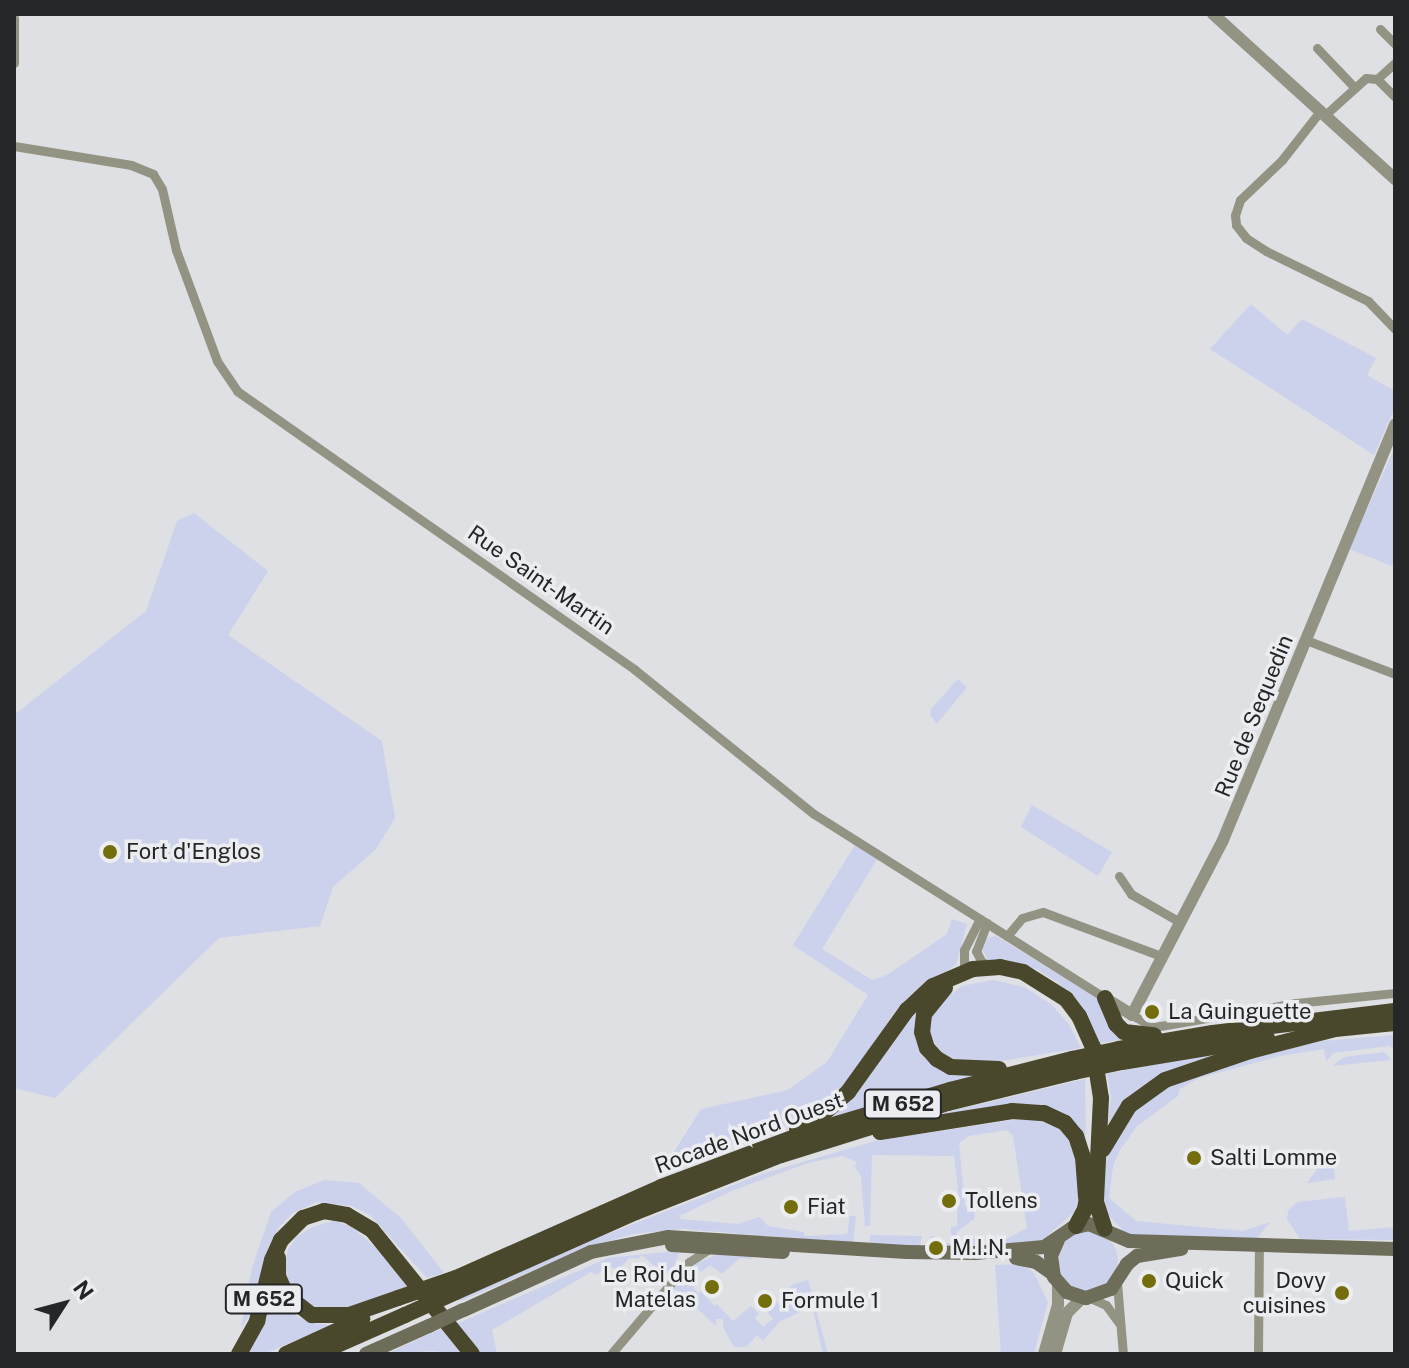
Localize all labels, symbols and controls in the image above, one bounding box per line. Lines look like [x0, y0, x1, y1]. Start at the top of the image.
street label: Rue Saint-Martin [463, 520, 619, 640]
street label: Rue de Sequedin [1209, 631, 1299, 801]
place label: Fort d'Englos [126, 839, 261, 865]
marker: Fort d'Englos [101, 843, 119, 861]
place label: La Guinguette [1168, 999, 1311, 1025]
marker: La Guinguette [1143, 1003, 1161, 1021]
street label: Rocade Nord Ouest [651, 1087, 847, 1179]
road number: M 652 [863, 1088, 943, 1120]
place label: Salti Lomme [1210, 1145, 1337, 1171]
marker: Salti Lomme [1185, 1149, 1203, 1167]
place label: Tollens [965, 1188, 1038, 1214]
marker: Tollens [940, 1192, 958, 1210]
place label: Fiat [807, 1194, 846, 1220]
marker: Fiat [782, 1198, 800, 1216]
place label: M.I.N. [952, 1235, 1009, 1261]
marker: M.I.N. [927, 1239, 945, 1257]
place label: Le Roi du Matelas [602, 1261, 696, 1312]
north arrow [24, 1264, 104, 1344]
place label: Dovy cuisines [1243, 1267, 1326, 1318]
place label: Quick [1165, 1268, 1224, 1294]
marker: Quick [1140, 1272, 1158, 1290]
text: N [68, 1275, 99, 1304]
marker: Le Roi du Matelas [703, 1278, 721, 1296]
road number: M 652 [224, 1283, 304, 1315]
marker: Dovy cuisines [1333, 1284, 1351, 1302]
place label: Formule 1 [781, 1288, 880, 1314]
marker: Formule 1 [756, 1292, 774, 1310]

